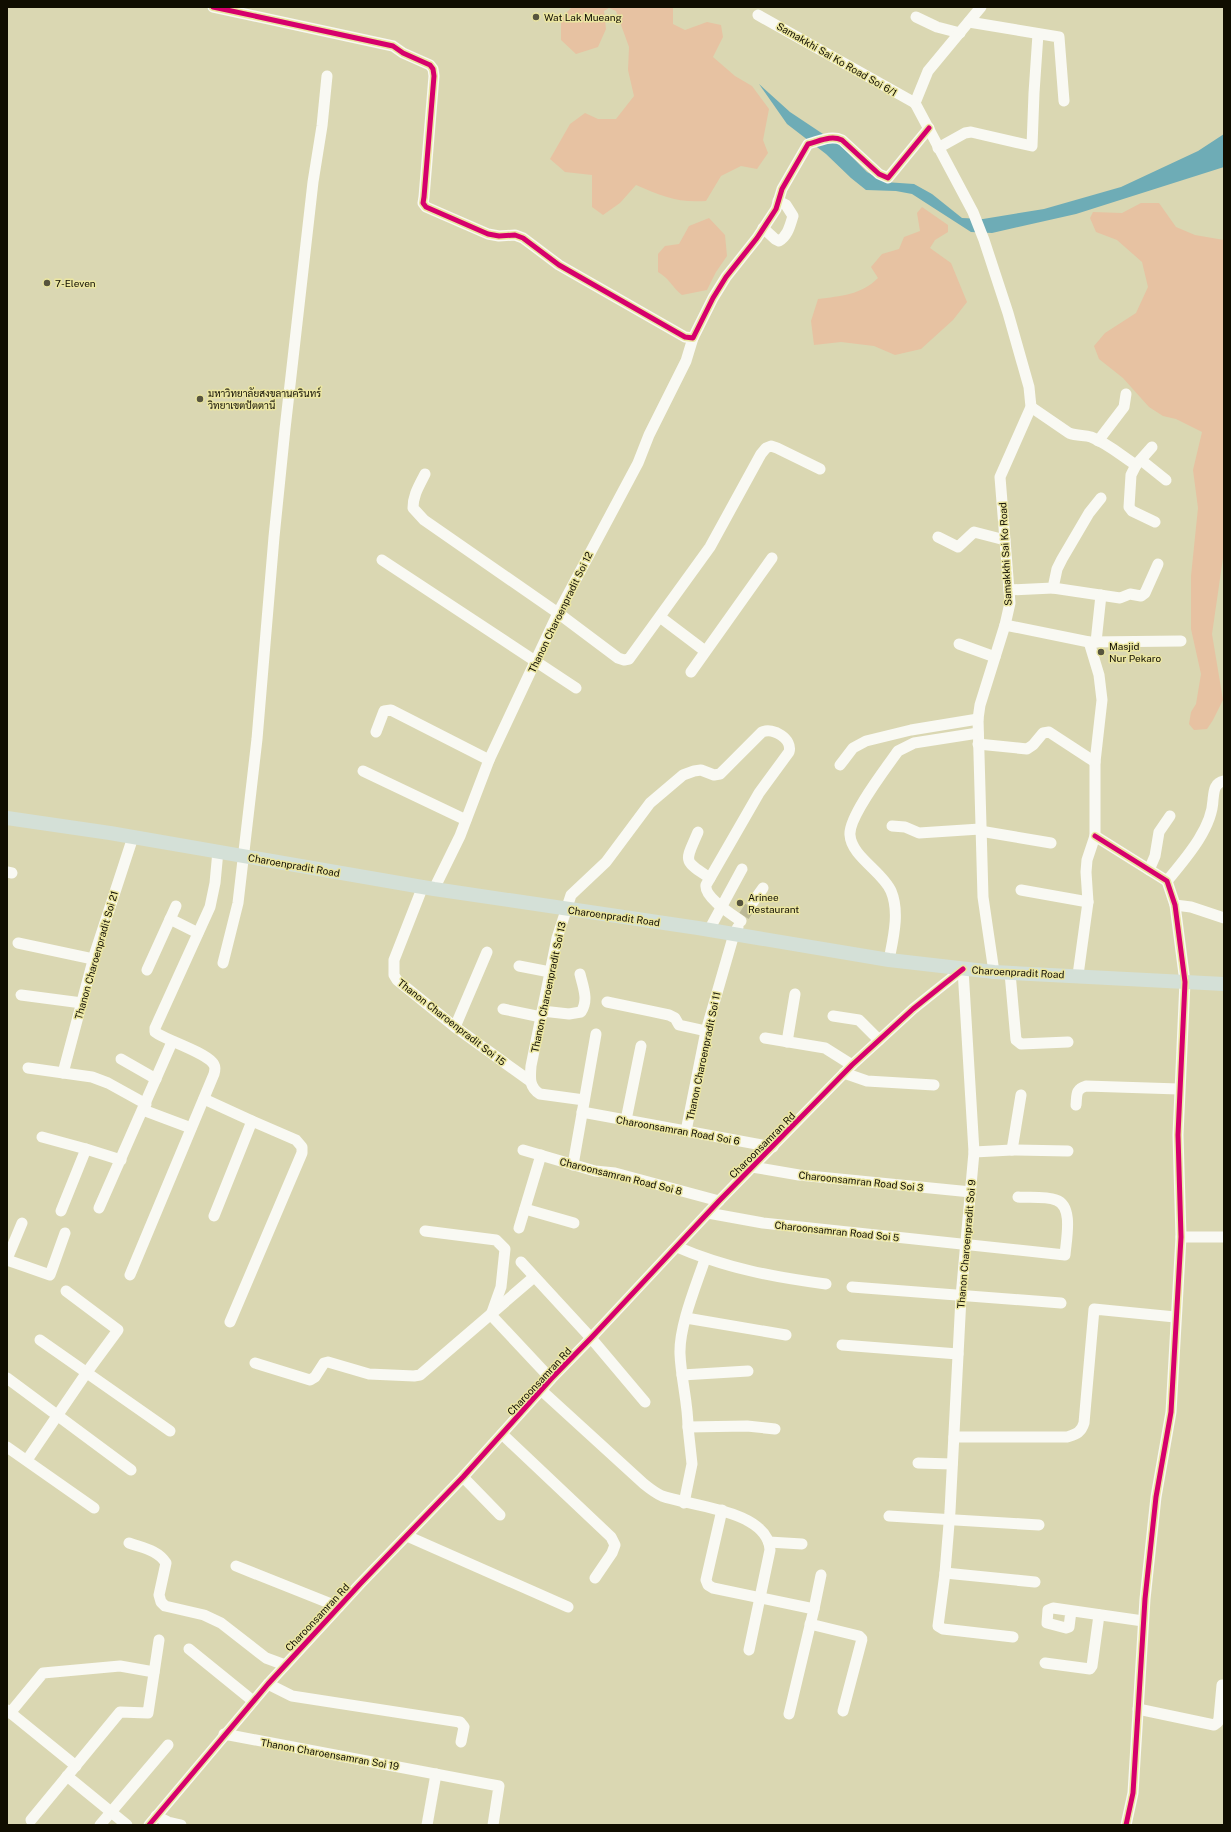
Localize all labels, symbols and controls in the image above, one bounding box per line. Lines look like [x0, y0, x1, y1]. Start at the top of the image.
place label: Wat Lak Mueang [544, 11, 622, 23]
marker: Wat Lak Mueang [531, 12, 541, 22]
street label: Samakkhi Sai Ko Road Soi 6/1 [775, 20, 899, 98]
place label: 7-Eleven [55, 277, 96, 289]
marker: 7-Eleven [42, 278, 52, 288]
place label: มหาวิทยาลัยสงขลานครินทร์ วิทยาเขตปัตตานี [207, 386, 321, 411]
marker: มหาวิทยาลัยสงขลานครินทร์ วิทยาเขตปัตตานี [195, 394, 205, 404]
street label: Samakkhi Sai Ko Road [996, 502, 1014, 606]
street label: Thanon Charoenpradit Soi 12 [525, 549, 595, 675]
place label: Masjid Nur Pekaro [1109, 640, 1162, 664]
marker: Masjid Nur Pekaro [1096, 647, 1106, 657]
street label: Charoenpradit Road [247, 851, 341, 879]
street label: Thanon Charoenpradit Soi 21 [72, 889, 120, 1021]
place label: Arinee Restaurant [748, 891, 799, 915]
marker: Arinee Restaurant [735, 898, 745, 908]
street label: Charoenpradit Road [567, 904, 661, 928]
street label: Thanon Charoenpradit Soi 13 [528, 920, 568, 1054]
street label: Charoenpradit Road [971, 964, 1065, 980]
street label: Thanon Charoenpradit Soi 15 [396, 976, 508, 1068]
street label: Thanon Charoenpradit Soi 11 [683, 991, 723, 1121]
street label: Charoonsamran Rd [727, 1110, 797, 1180]
street label: Charoonsamran Road Soi 6 [615, 1113, 741, 1147]
street label: Charoonsamran Road Soi 8 [559, 1155, 683, 1197]
street label: Charoonsamran Road Soi 3 [798, 1168, 924, 1194]
street label: Thanon Charoenpradit Soi 9 [954, 1179, 978, 1309]
street label: Charoonsamran Road Soi 5 [774, 1218, 900, 1244]
street label: Charoonsamran Rd [504, 1345, 574, 1417]
street label: Charoonsamran Rd [282, 1581, 352, 1653]
street label: Thanon Charoensamran Soi 19 [260, 1736, 400, 1772]

